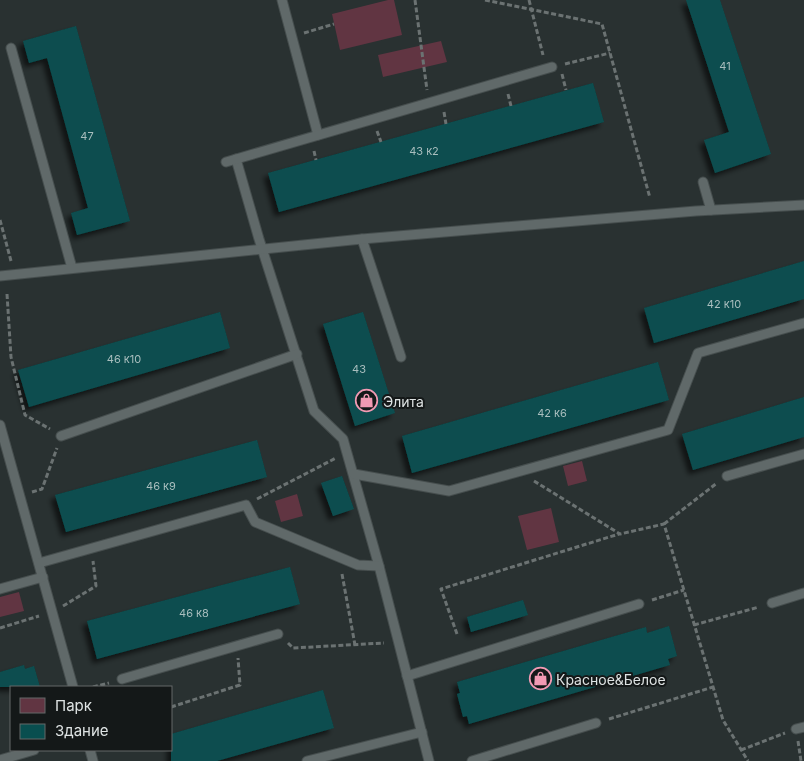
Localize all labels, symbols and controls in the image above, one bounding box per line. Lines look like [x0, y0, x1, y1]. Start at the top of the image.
house number: 41 [719, 59, 731, 73]
house number: 47 [80, 129, 94, 143]
house number: 43 к2 [409, 144, 439, 158]
house number: 42 к10 [707, 297, 741, 311]
house number: 46 к10 [107, 352, 141, 366]
house number: 43 [352, 362, 366, 376]
shop icon: Элита [355, 389, 379, 413]
place label: Элита [383, 393, 424, 410]
house number: 42 к6 [537, 406, 567, 420]
house number: 46 к9 [146, 479, 176, 493]
house number: 46 к8 [179, 606, 209, 620]
shop icon: Красное&Белое [528, 667, 552, 691]
place label: Красное&Белое [556, 671, 666, 688]
legend [10, 686, 172, 751]
text: Парк [55, 696, 92, 715]
text: Здание [55, 721, 109, 740]

